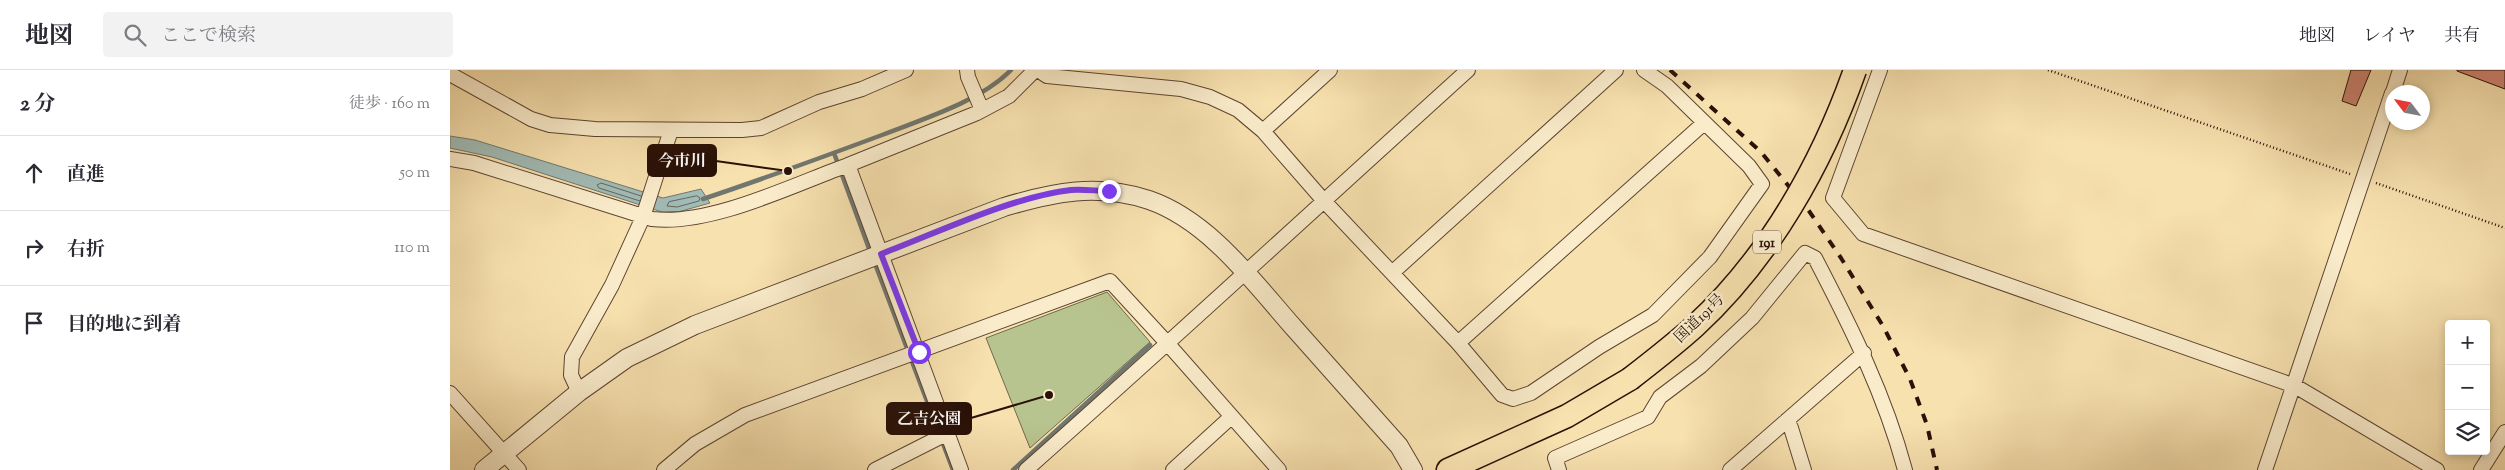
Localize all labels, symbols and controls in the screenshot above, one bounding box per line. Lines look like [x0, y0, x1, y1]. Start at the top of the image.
search box [103, 12, 453, 57]
text: 地図 [25, 20, 73, 54]
icon: search [121, 21, 149, 49]
text: ここで検索 [161, 23, 256, 50]
text: 地図 [2299, 24, 2335, 50]
text: レイヤ [2363, 24, 2416, 50]
text: 共有 [2444, 24, 2480, 50]
north arrow [2385, 85, 2430, 130]
text: 2 分 [20, 90, 55, 120]
text: 徒歩 · 160 m [349, 93, 430, 116]
callout: 今市川 [648, 145, 716, 176]
text: 今市川 [658, 151, 706, 174]
icon: ahead [20, 159, 48, 187]
text: 直進 [67, 162, 105, 189]
text: 50 m [399, 162, 430, 185]
route end [1098, 180, 1121, 203]
road number: 191 [1753, 230, 1781, 253]
icon: right [20, 234, 48, 262]
text: 右折 [67, 237, 105, 264]
text: 110 m [394, 237, 430, 260]
street label: 国道191号 [1670, 290, 1730, 348]
icon: arrive [20, 309, 48, 337]
text: 目的地に到着 [67, 312, 181, 339]
map controls [2445, 320, 2490, 455]
button: + [2445, 320, 2490, 365]
route start [908, 341, 931, 364]
button: − [2445, 365, 2490, 410]
callout: 乙吉公園 [887, 403, 971, 434]
text: 乙吉公園 [897, 409, 961, 432]
button: layers [2445, 410, 2490, 455]

